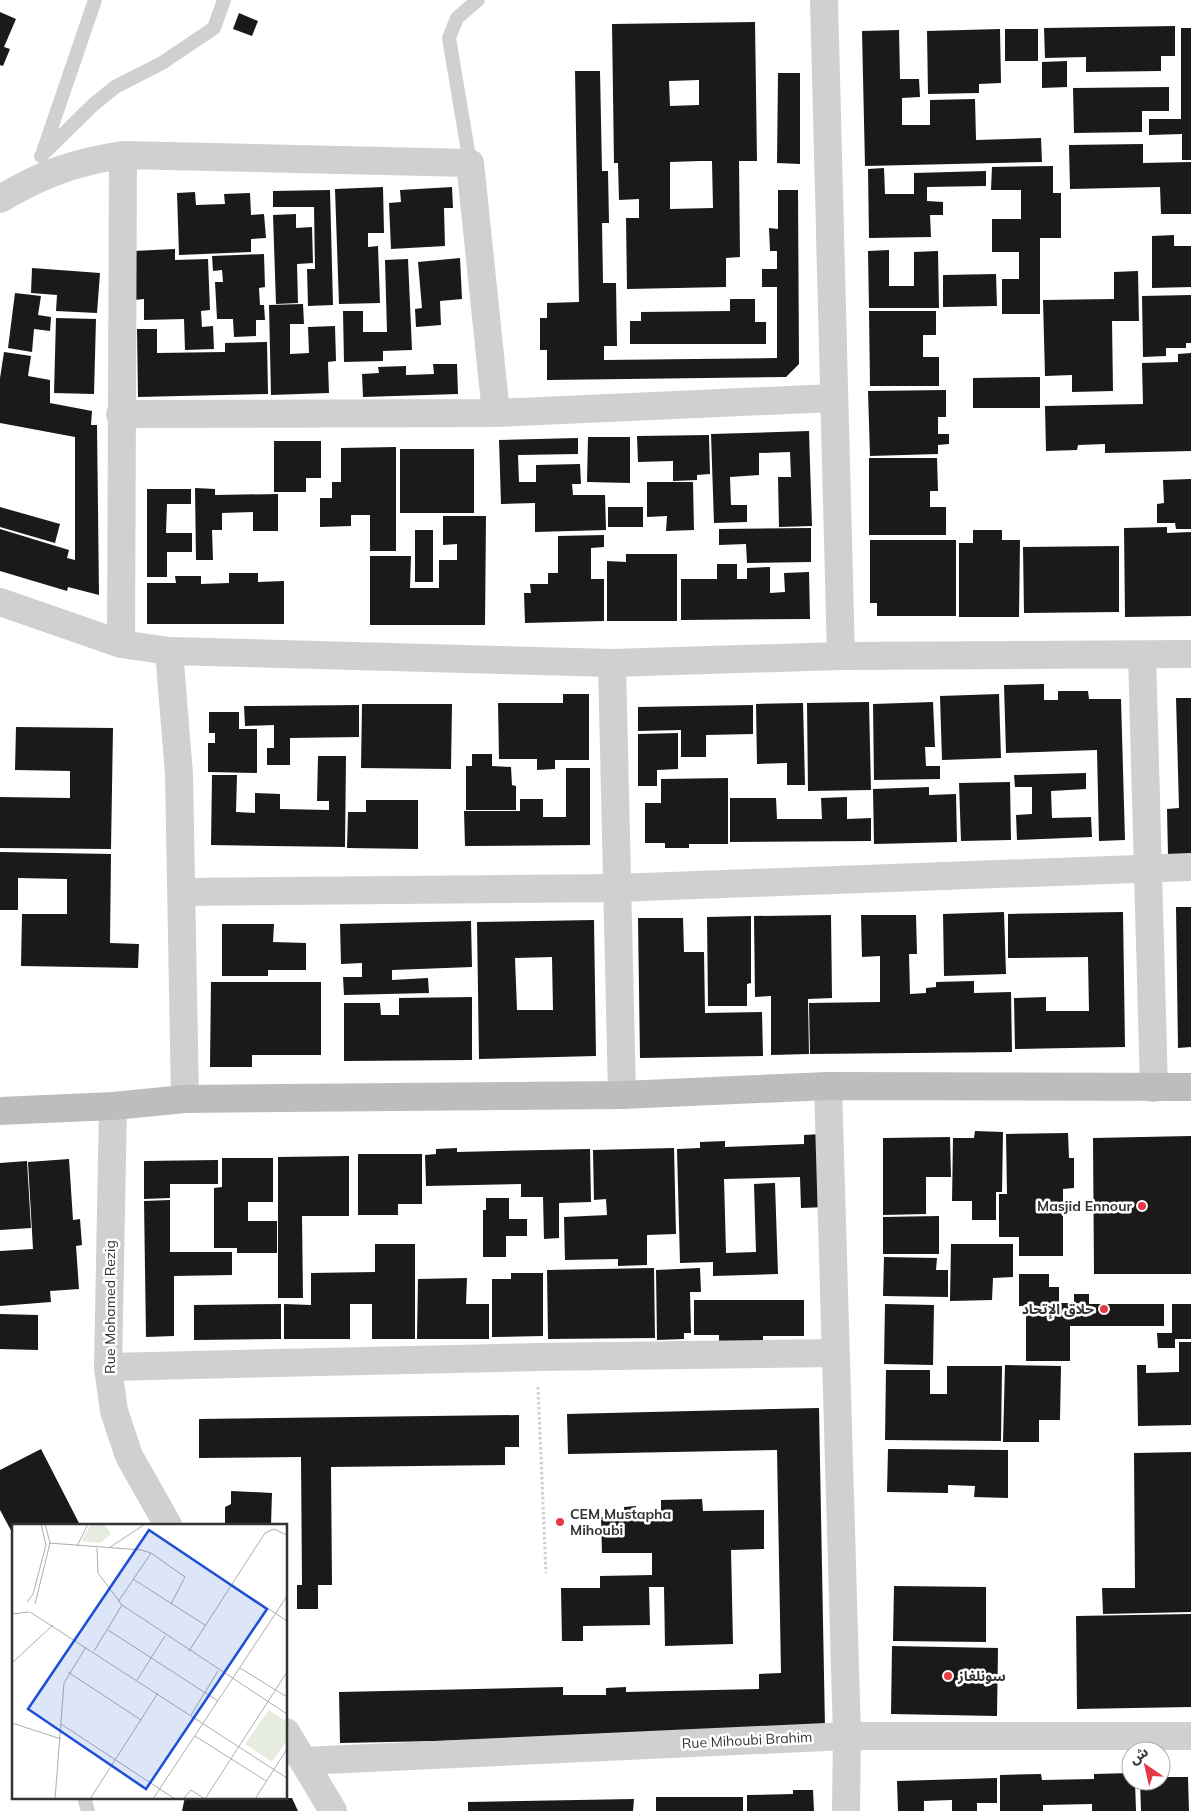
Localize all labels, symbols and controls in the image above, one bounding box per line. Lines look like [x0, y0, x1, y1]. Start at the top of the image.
place label: Masjid Ennour [1037, 1197, 1132, 1215]
marker: Masjid Ennour [1136, 1200, 1148, 1212]
street label: Rue Mohamed Rezig [101, 1240, 119, 1374]
place label: حلاق الإتحاد [1022, 1300, 1094, 1319]
marker: حلاق الإتحاد [1098, 1303, 1110, 1315]
place label: CEM Mustapha Mihoubi [570, 1505, 671, 1539]
marker: CEM Mustapha Mihoubi [554, 1516, 566, 1528]
inset map [12, 1524, 288, 1798]
place label: سونلغاز [957, 1667, 1006, 1685]
marker: سونلغاز [942, 1670, 954, 1682]
street label: Rue Mihoubi Brahim [681, 1728, 813, 1752]
north arrow [1121, 1741, 1171, 1791]
text: ش [1126, 1742, 1152, 1768]

